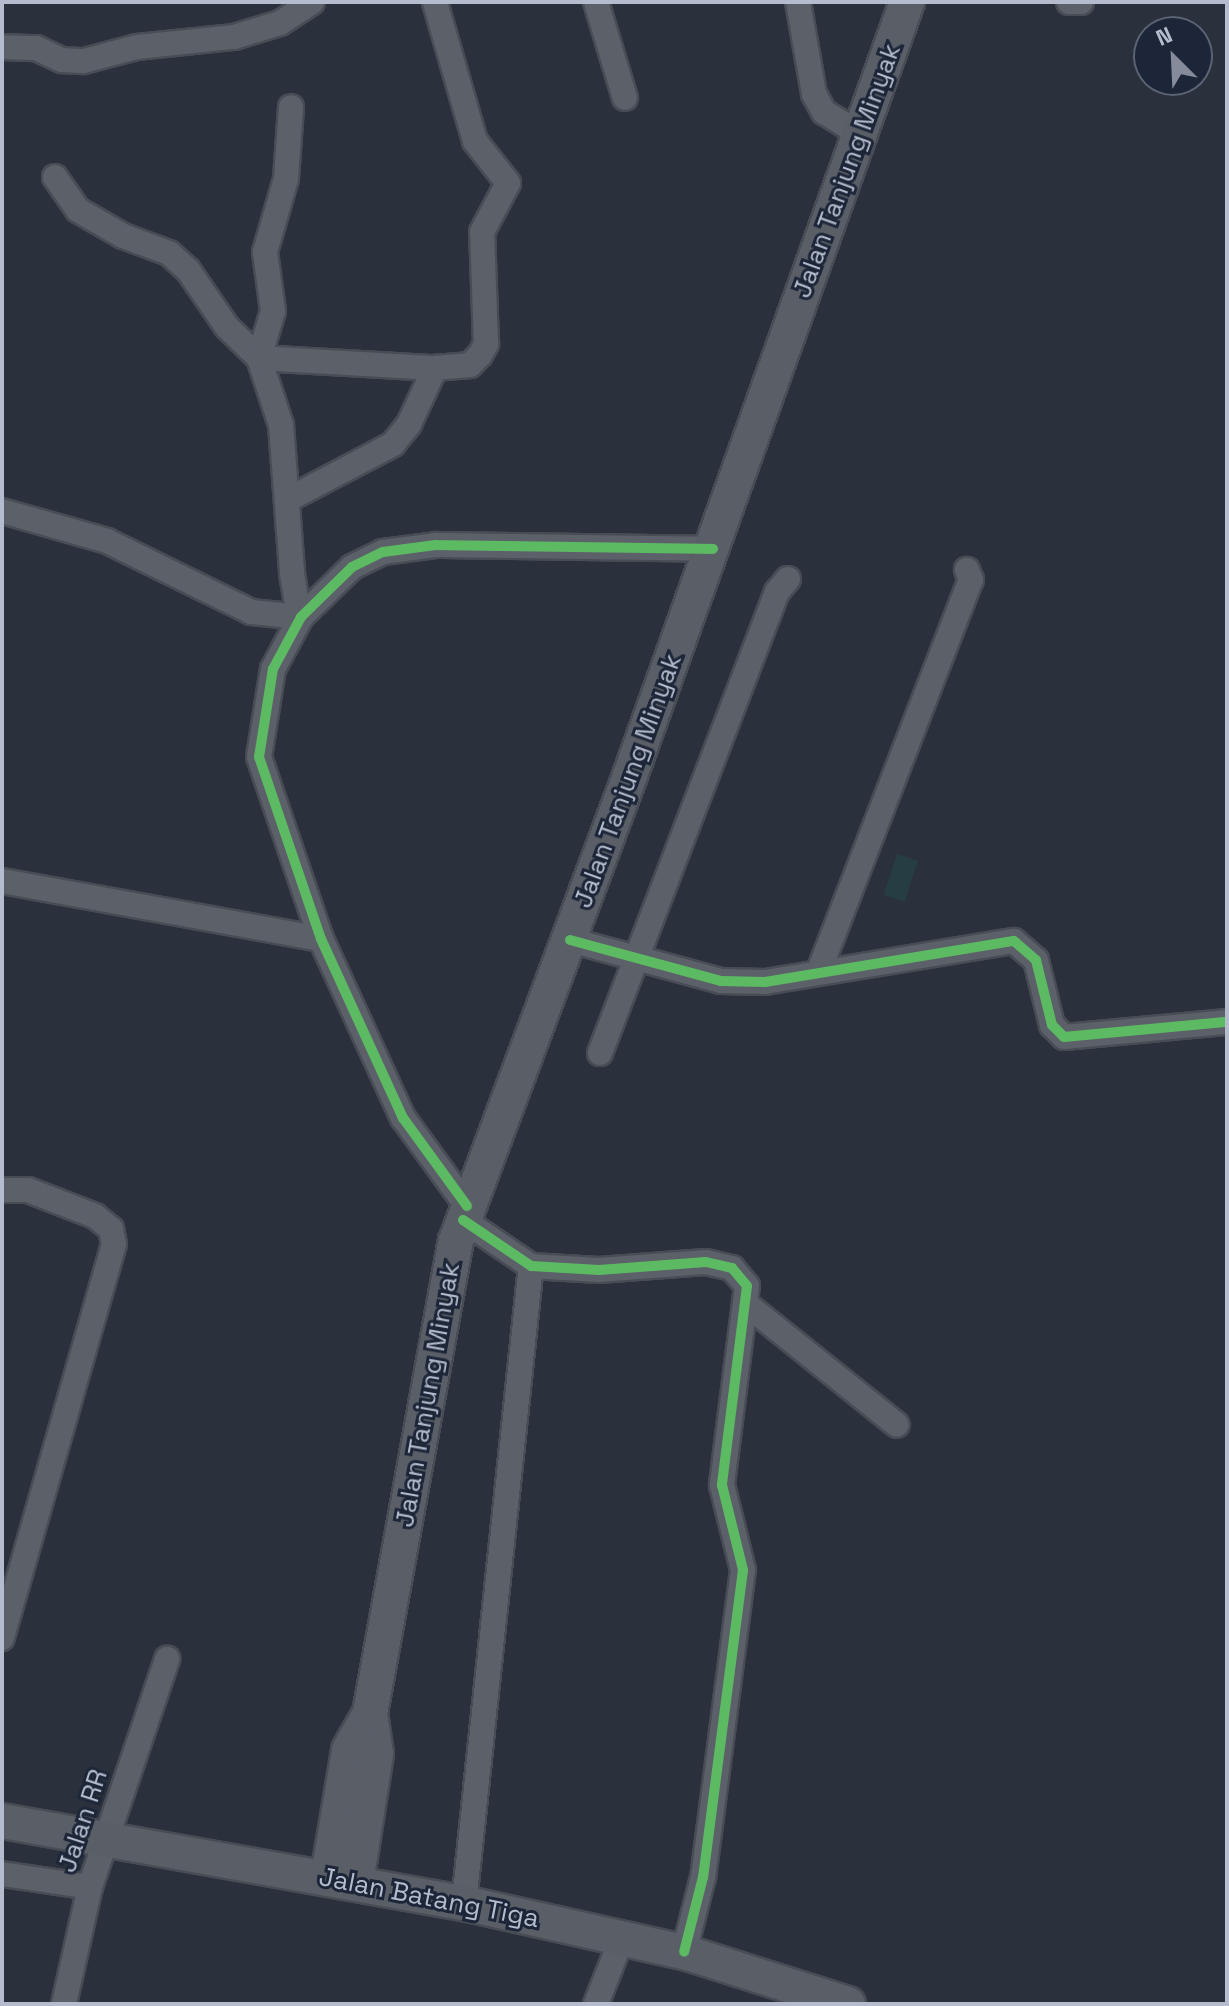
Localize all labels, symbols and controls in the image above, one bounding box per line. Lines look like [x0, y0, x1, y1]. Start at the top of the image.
north arrow [1133, 16, 1213, 96]
text: N [1152, 20, 1176, 52]
street label: Jalan Tanjung Minyak [786, 39, 908, 303]
street label: Jalan Tanjung Minyak [567, 649, 689, 913]
street label: Jalan Tanjung Minyak [389, 1260, 467, 1530]
street label: Jalan RR [52, 1766, 114, 1876]
street label: Jalan Batang Tiga [316, 1861, 542, 1935]

